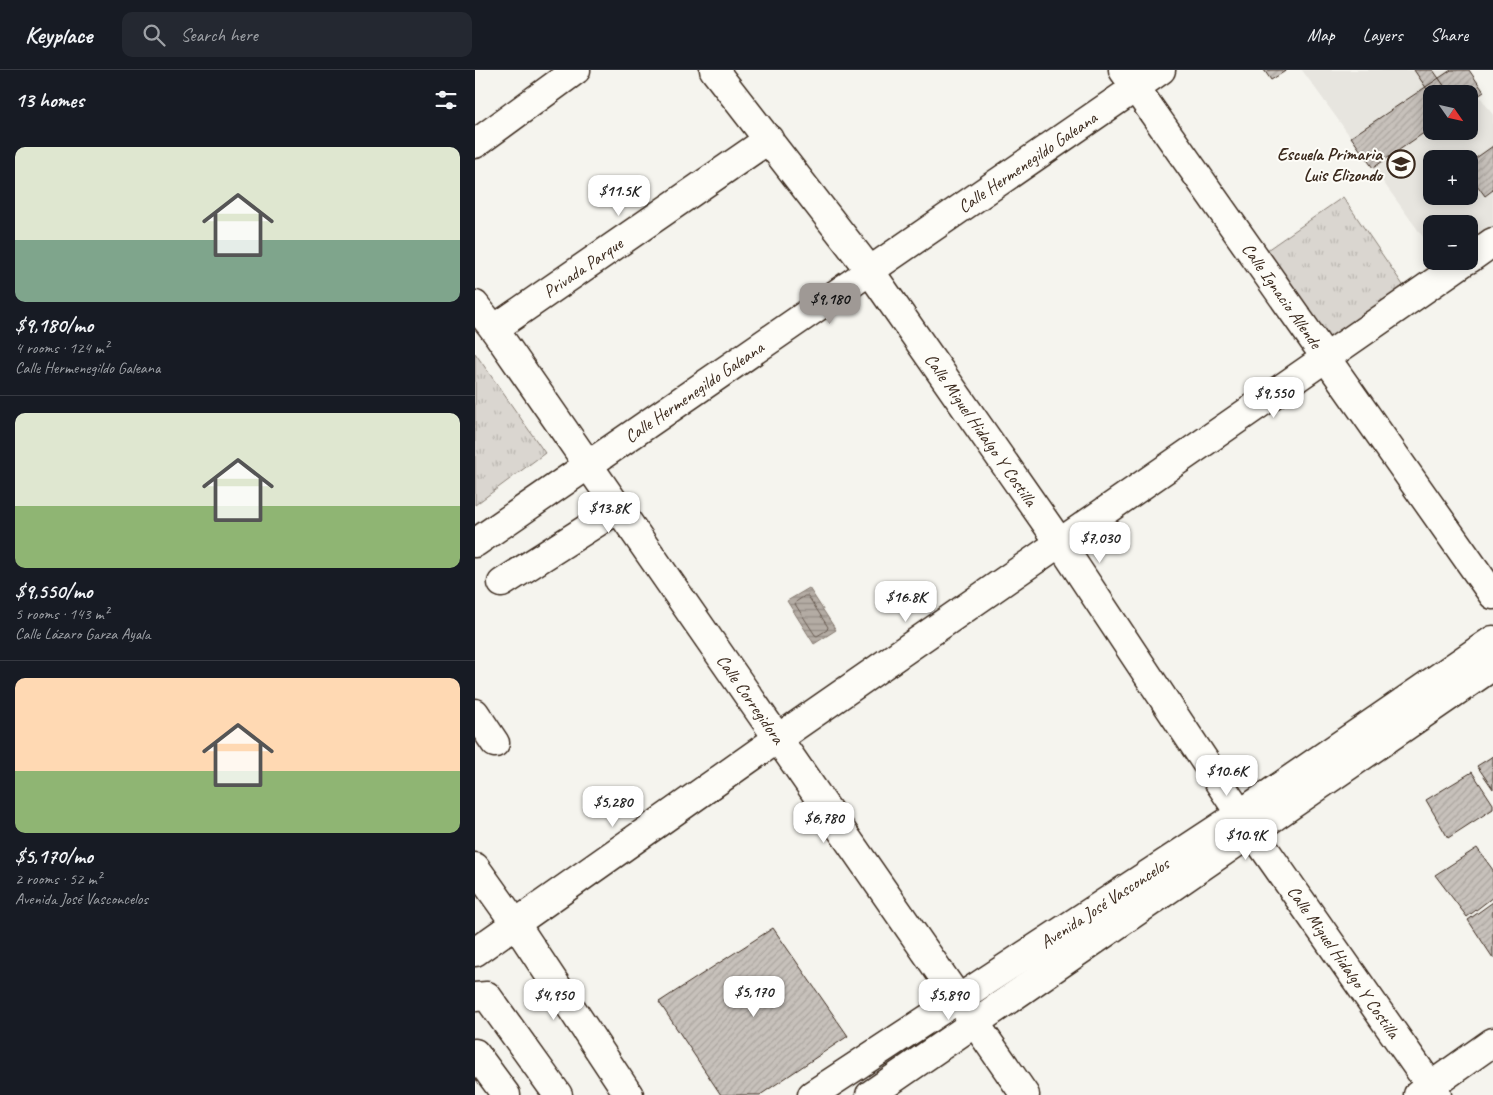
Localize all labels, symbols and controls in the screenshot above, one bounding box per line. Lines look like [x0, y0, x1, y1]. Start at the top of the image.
search box [122, 12, 472, 57]
text: Keyplace [25, 20, 92, 50]
icon: search [140, 21, 168, 49]
text: Search here [180, 23, 258, 47]
text: Map [1307, 24, 1335, 46]
text: Layers [1363, 24, 1402, 46]
text: Share [1430, 24, 1468, 46]
north arrow [1423, 85, 1477, 140]
map controls [1423, 85, 1478, 270]
icon: filters [432, 86, 460, 114]
text: 13 homes [15, 87, 84, 113]
street label: Calle Hermenegildo Galeana [954, 106, 1103, 218]
place label: Escuela Primaria Luis Elizondo [1277, 143, 1384, 186]
school or university icon: Escuela Primaria Luis Elizondo [1386, 149, 1416, 179]
button: + [1423, 150, 1478, 205]
pin: $11.5K [578, 174, 660, 217]
icon: home [193, 180, 283, 270]
text: $11.5K [599, 181, 639, 201]
button: − [1423, 215, 1478, 270]
street label: Privada Parque [539, 232, 628, 303]
street label: Calle Ignacio Allende [1237, 238, 1327, 354]
pin: $9,180 [789, 282, 871, 325]
text: $9,180 [811, 289, 849, 309]
text: $9,180/mo [15, 312, 93, 338]
street label: Calle Hermenegildo Galeana [620, 335, 769, 448]
text: 4 rooms · 124 m² [15, 338, 109, 358]
street label: Calle Miguel Hidalgo Y Costilla [920, 349, 1043, 512]
text: Calle Hermenegildo Galeana [15, 358, 160, 378]
pin: $9,550 [1233, 376, 1315, 419]
text: $9,550 [1255, 383, 1293, 403]
icon: home [193, 445, 283, 535]
pin: $13.8K [568, 492, 650, 534]
text: $13.8K [589, 498, 629, 518]
pin: $7,030 [1059, 522, 1141, 564]
text: $7,030 [1080, 528, 1120, 548]
text: $9,550/mo [15, 578, 92, 604]
pin: $16.8K [865, 580, 947, 623]
text: $16.8K [886, 587, 926, 607]
text: 5 rooms · 143 m² [15, 604, 109, 624]
text: Calle Lázaro Garza Ayala [15, 624, 150, 644]
street label: Calle Corregidora [712, 650, 790, 749]
icon: home [193, 710, 283, 800]
pin: $10.6K [1186, 754, 1268, 797]
text: $10.6K [1207, 761, 1247, 781]
pin: $5,280 [572, 786, 654, 828]
text: $5,280 [594, 792, 632, 812]
pin: $6,780 [783, 802, 865, 844]
text: $6,780 [804, 808, 844, 828]
pin: $10.9K [1205, 818, 1287, 861]
text: $10.9K [1226, 825, 1266, 845]
text: $5,170/mo [15, 843, 93, 869]
street label: Avenida José Vasconcelos [1036, 852, 1175, 953]
text: 2 rooms · 52 m² [15, 869, 101, 889]
street label: Calle Miguel Hidalgo Y Costilla [1283, 881, 1406, 1044]
text: Avenida José Vasconcelos [15, 889, 148, 909]
pin: $5,170 [713, 976, 795, 1018]
pin: $4,950 [513, 978, 595, 1021]
pin: $5,890 [908, 978, 990, 1021]
text: $5,170 [735, 982, 773, 1002]
text: $4,950 [535, 985, 573, 1005]
text: $5,890 [930, 985, 968, 1005]

